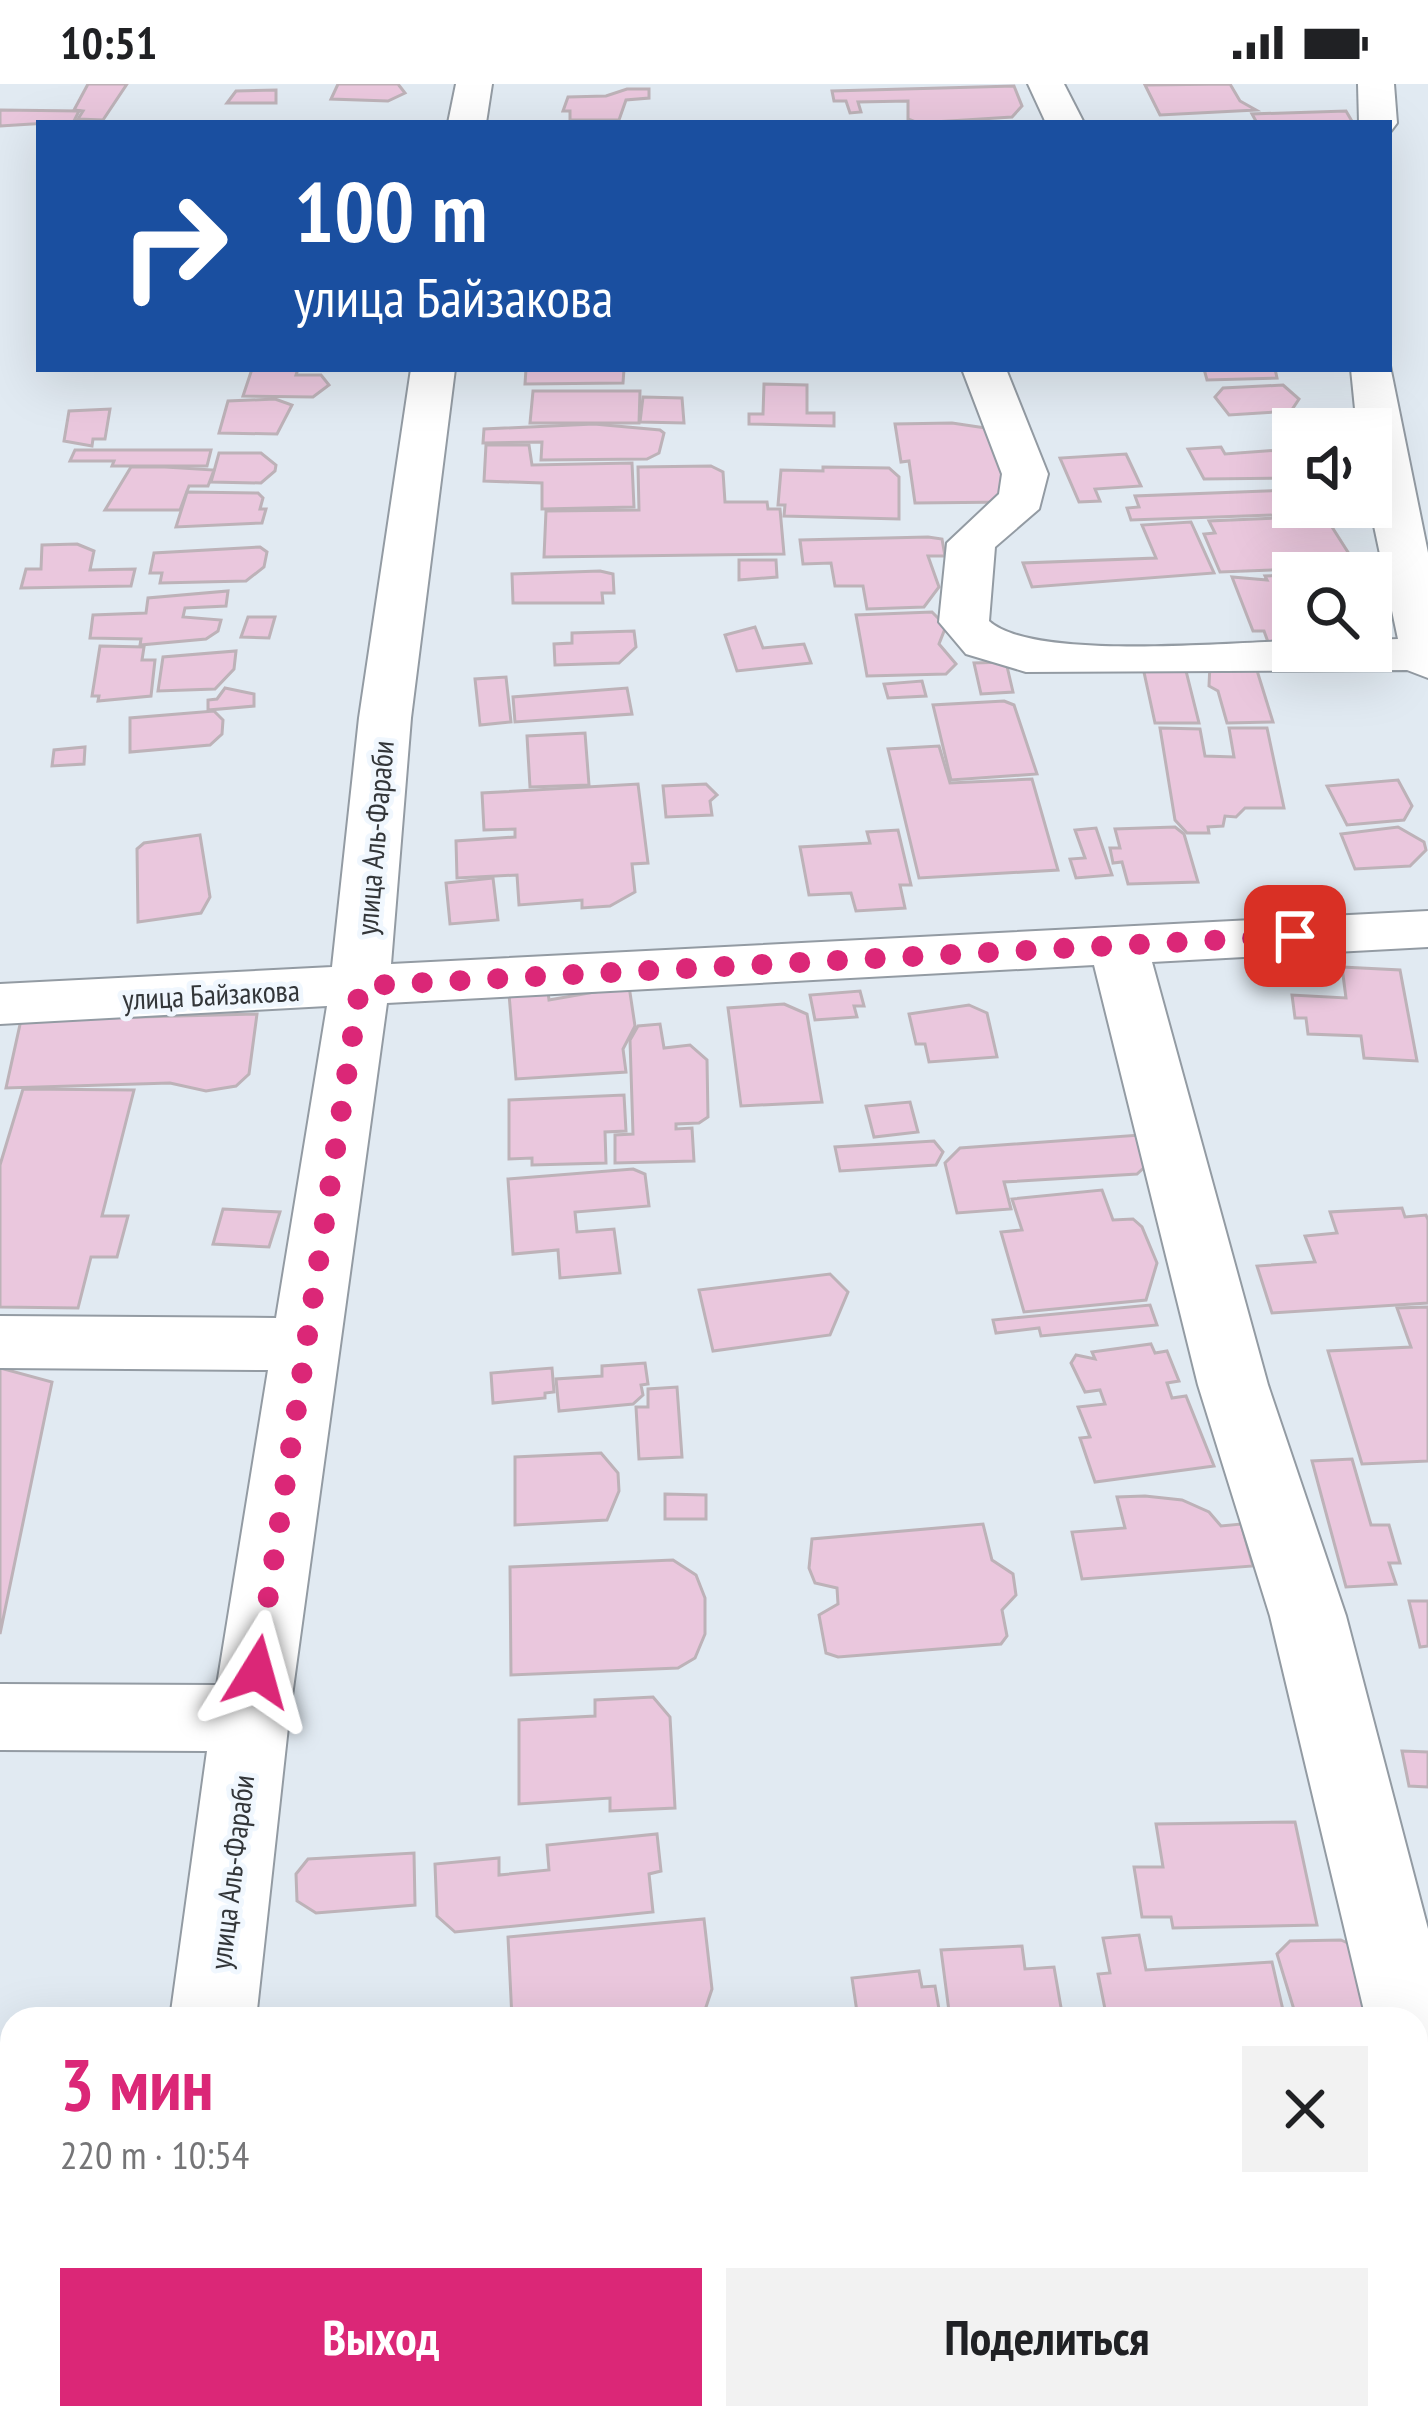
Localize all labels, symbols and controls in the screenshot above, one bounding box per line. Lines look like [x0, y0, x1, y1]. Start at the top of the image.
text: 10:51 [60, 13, 157, 71]
text: 100 m [294, 156, 487, 265]
icon: right [96, 168, 252, 324]
text: улица Байзакова [294, 262, 613, 332]
map controls [1272, 408, 1392, 672]
button: sound [1272, 408, 1392, 528]
button: search [1272, 552, 1392, 672]
street label: улица Аль-Фараби [346, 739, 402, 937]
pin [1244, 885, 1346, 987]
icon: arrive [1262, 903, 1328, 969]
street label: улица Байзакова [121, 970, 301, 1018]
position arrow [194, 1609, 320, 1735]
street label: улица Аль-Фараби [200, 1773, 262, 1971]
text: 3 мин [60, 2037, 214, 2130]
button: close [1242, 2046, 1368, 2172]
text: 220 m · 10:54 [60, 2129, 249, 2180]
button: Выход [60, 2268, 702, 2406]
button: Поделиться [726, 2268, 1368, 2406]

